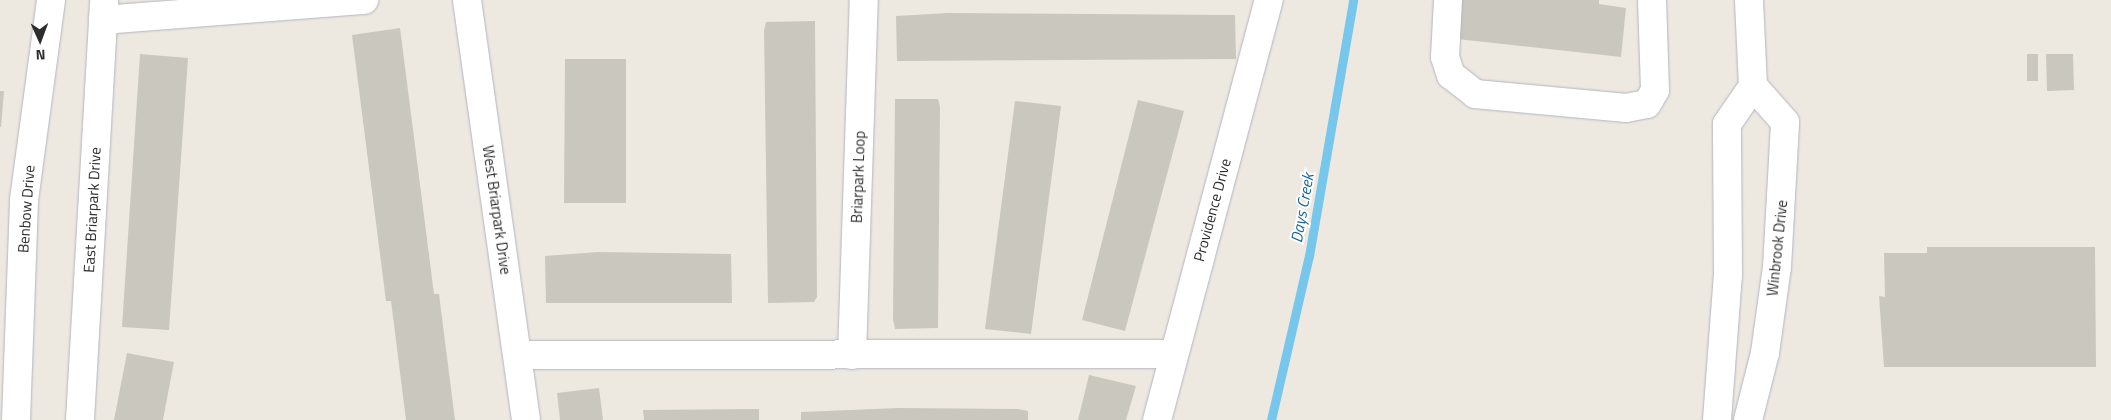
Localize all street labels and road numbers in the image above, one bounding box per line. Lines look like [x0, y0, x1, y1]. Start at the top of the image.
street label: Briarpark Loop [847, 131, 869, 223]
street label: West Briarpark Drive [479, 144, 515, 276]
street label: East Briarpark Drive [80, 147, 104, 273]
street label: Providence Drive [1190, 157, 1234, 263]
street label: Benbow Drive [14, 164, 38, 254]
street label: Winbrook Drive [1763, 199, 1791, 297]

